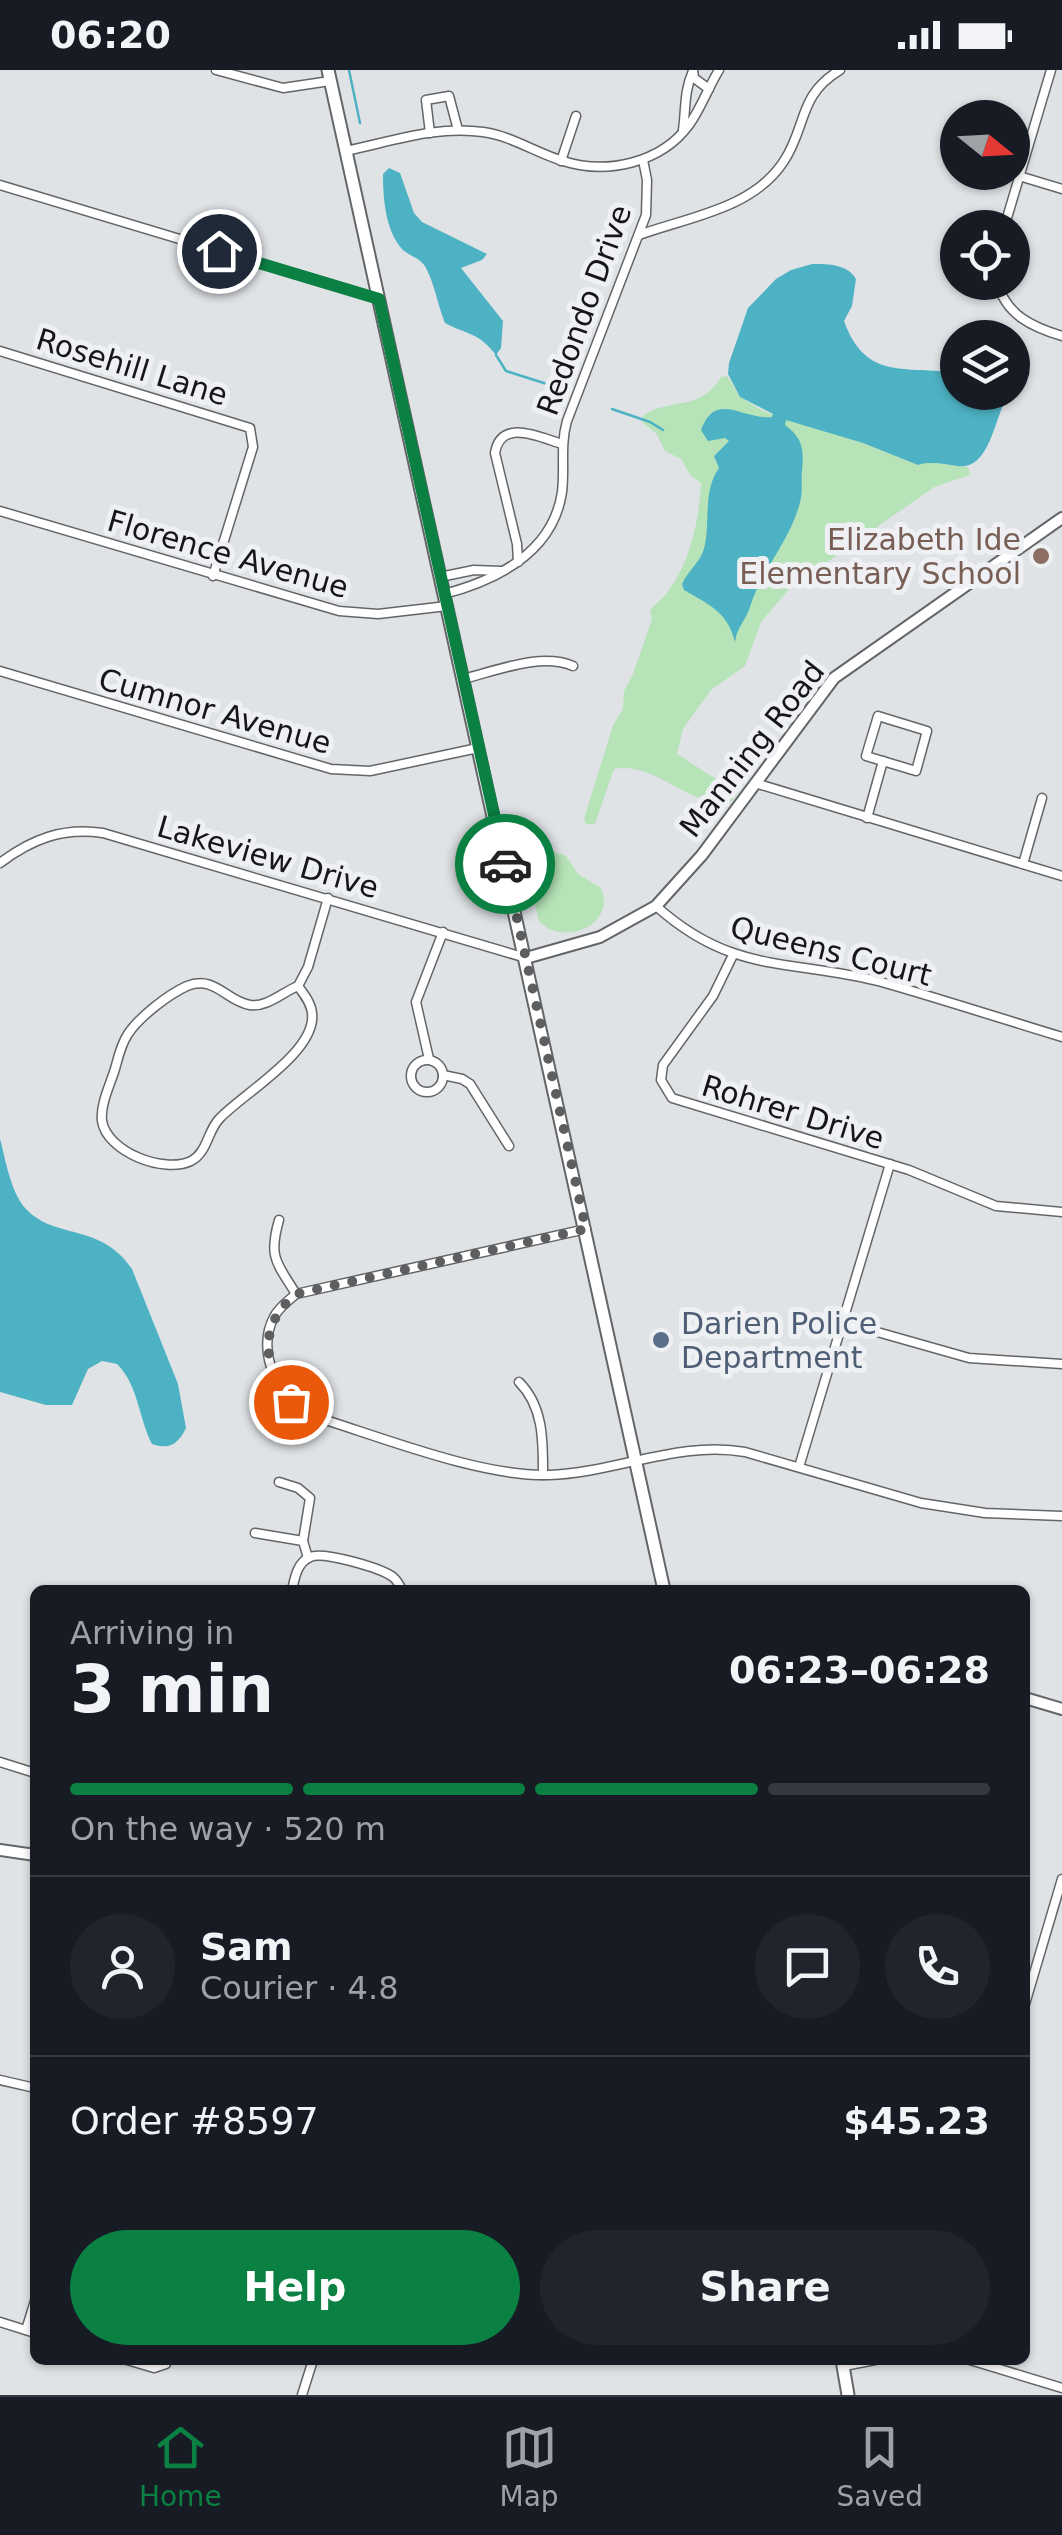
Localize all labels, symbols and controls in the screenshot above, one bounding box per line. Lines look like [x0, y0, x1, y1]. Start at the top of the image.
text: 06:20 [50, 13, 171, 57]
north arrow [940, 100, 1030, 190]
map controls [940, 100, 1030, 410]
street label: Redondo Drive [530, 200, 638, 420]
pin [177, 209, 262, 294]
button: locate [940, 210, 1030, 300]
icon: home [192, 224, 247, 279]
button: layers [940, 320, 1030, 410]
street label: Rosehill Lane [32, 321, 232, 413]
street label: Florence Avenue [103, 503, 353, 605]
place label: Elizabeth Ide Elementary School [739, 522, 1021, 591]
marker: Elizabeth Ide Elementary School [1030, 545, 1052, 567]
street label: Manning Road [672, 654, 832, 844]
street label: Cumnor Avenue [95, 661, 335, 761]
street label: Lakeview Drive [153, 809, 383, 905]
courier [455, 814, 555, 914]
icon: car [478, 837, 533, 892]
street label: Queens Court [727, 909, 935, 993]
street label: Rohrer Drive [698, 1068, 888, 1156]
place label: Darien Police Department [681, 1306, 877, 1375]
marker: Darien Police Department [650, 1329, 672, 1351]
pin [249, 1360, 334, 1445]
icon: bag [264, 1375, 319, 1430]
text: Arriving in [70, 1614, 234, 1652]
text: 06:23–06:28 [729, 1648, 990, 1692]
text: 3 min [70, 1652, 274, 1727]
text: On the way · 520 m [70, 1810, 386, 1848]
button: person [70, 1914, 175, 2019]
button: chat [755, 1914, 860, 2019]
button: phone [885, 1914, 990, 2019]
text: Sam [200, 1925, 293, 1969]
text: Courier · 4.8 [200, 1969, 399, 2007]
text: Order #8597 [70, 2099, 319, 2143]
text: $45.23 [843, 2099, 990, 2143]
button: Help [70, 2230, 520, 2345]
button: Share [540, 2230, 990, 2345]
tab: Home [139, 2420, 222, 2513]
tab: Map [500, 2420, 559, 2513]
tab: Saved [837, 2420, 923, 2513]

